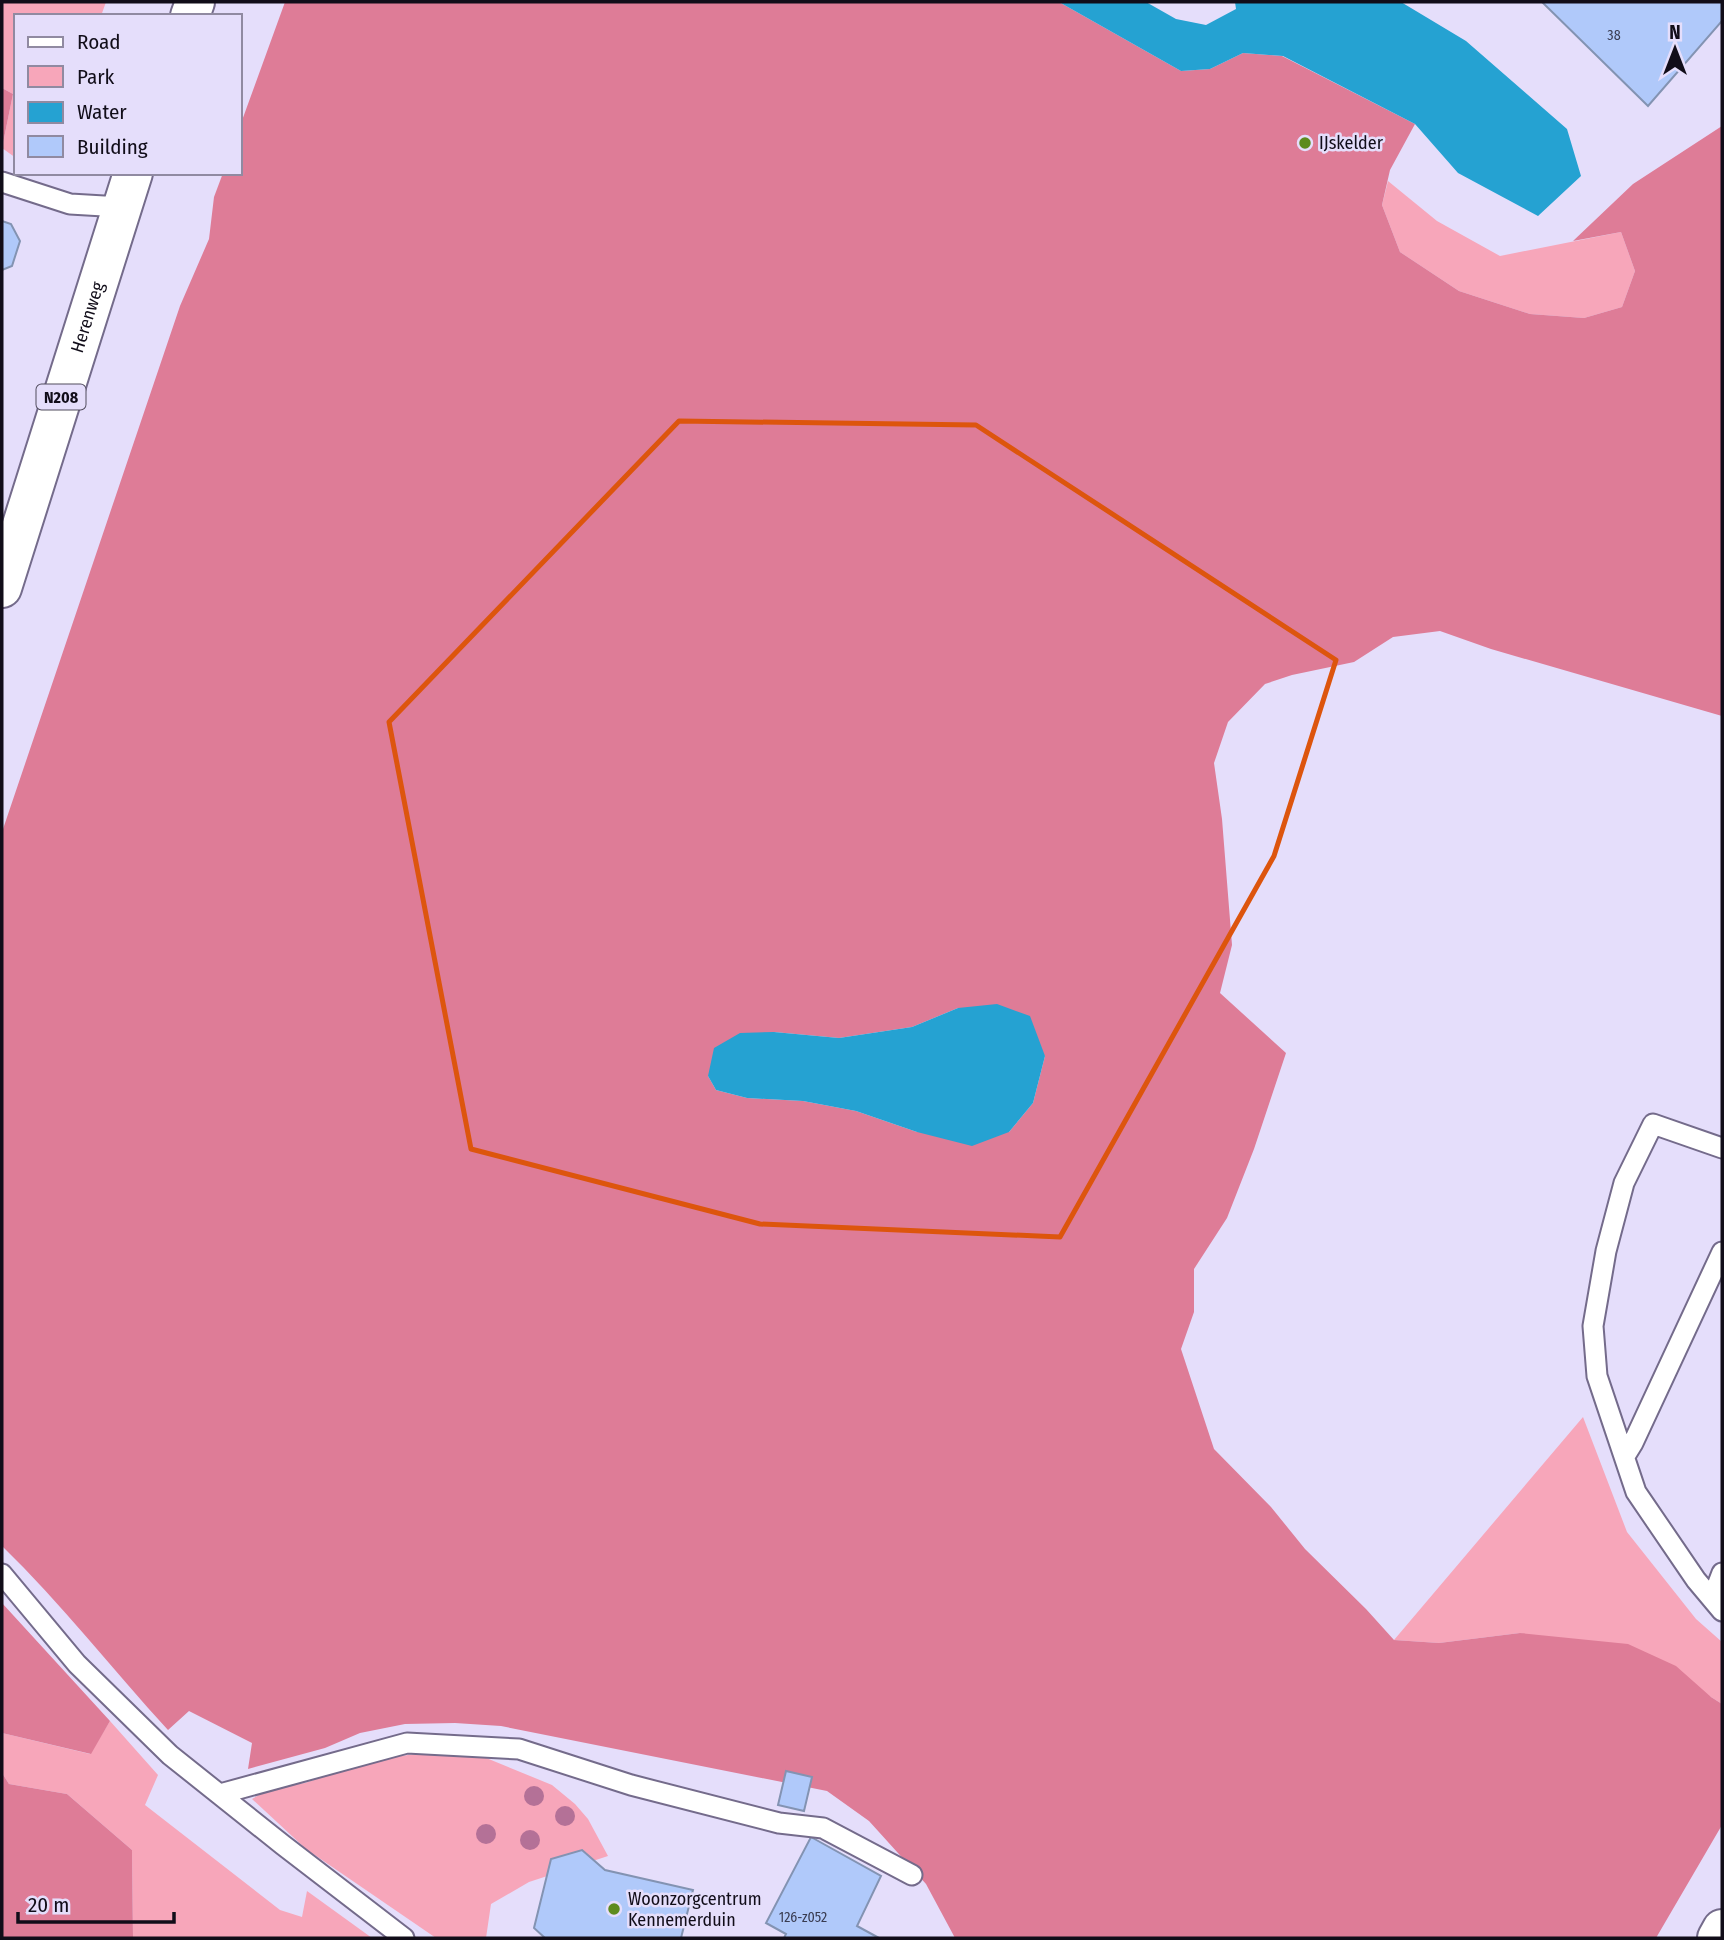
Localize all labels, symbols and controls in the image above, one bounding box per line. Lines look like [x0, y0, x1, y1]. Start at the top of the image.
legend [14, 14, 242, 175]
north arrow [1640, 14, 1710, 84]
text: N [1669, 21, 1681, 44]
house number: 38 [1607, 27, 1621, 44]
text: Road [77, 29, 121, 55]
text: Park [77, 64, 115, 90]
text: Water [77, 99, 127, 125]
place label: IJskelder [1319, 132, 1384, 154]
text: Building [77, 134, 148, 160]
marker: IJskelder [1297, 135, 1313, 151]
street label: Herenweg [66, 278, 109, 355]
road number: N208 [36, 384, 86, 410]
scale bar [18, 1881, 173, 1925]
place label: Woonzorgcentrum Kennemerduin [628, 1888, 762, 1931]
text: 20 m [28, 1892, 69, 1918]
marker: Woonzorgcentrum Kennemerduin [606, 1901, 622, 1917]
house number: 126-z052 [779, 1909, 827, 1926]

